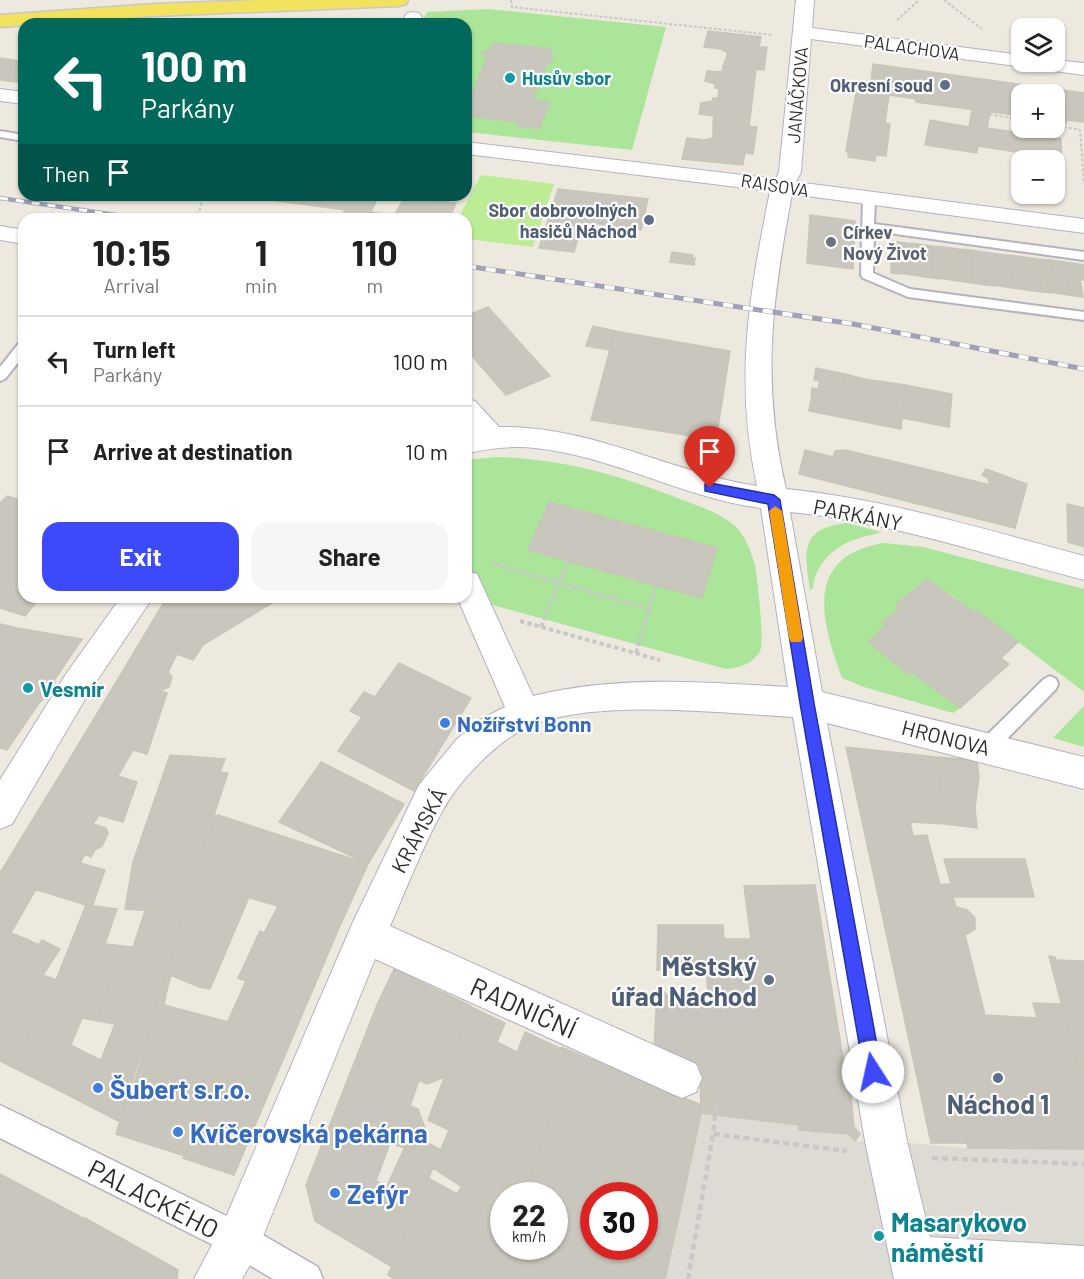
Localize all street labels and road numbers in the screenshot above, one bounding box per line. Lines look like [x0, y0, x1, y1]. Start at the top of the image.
street label: PALACHOVA [863, 29, 961, 65]
street label: JANÁČKOVA [782, 46, 812, 144]
street label: RAISOVA [739, 169, 811, 201]
street label: PARKÁNY [812, 493, 905, 535]
street label: HRONOVA [899, 714, 993, 760]
street label: KRÁMSKÁ [385, 783, 451, 877]
street label: RADNIČNÍ [466, 970, 582, 1044]
street label: PALACKÉHO [83, 1152, 225, 1244]

